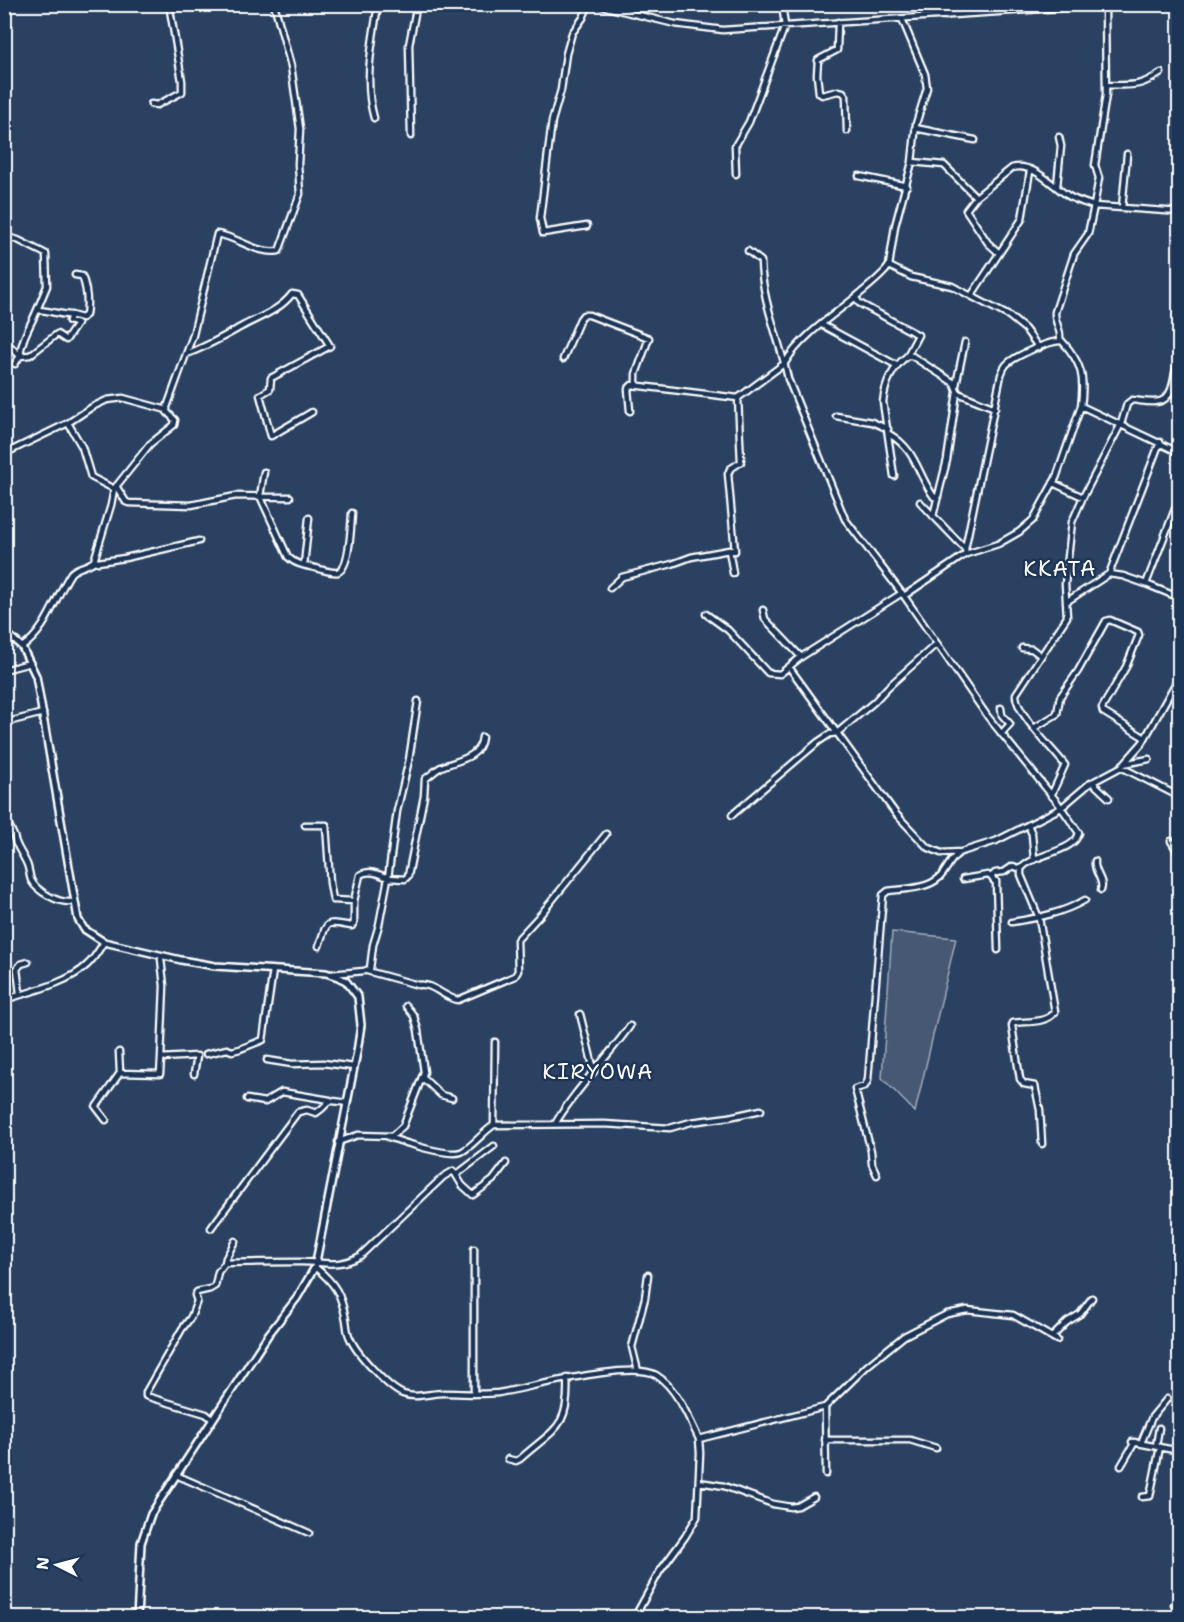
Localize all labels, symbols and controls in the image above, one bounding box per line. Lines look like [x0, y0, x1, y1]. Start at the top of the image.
district label: KKATA [1023, 555, 1097, 583]
district label: KIRYOWA [542, 1058, 654, 1086]
north arrow [27, 1535, 87, 1595]
text: N [31, 1556, 54, 1571]

